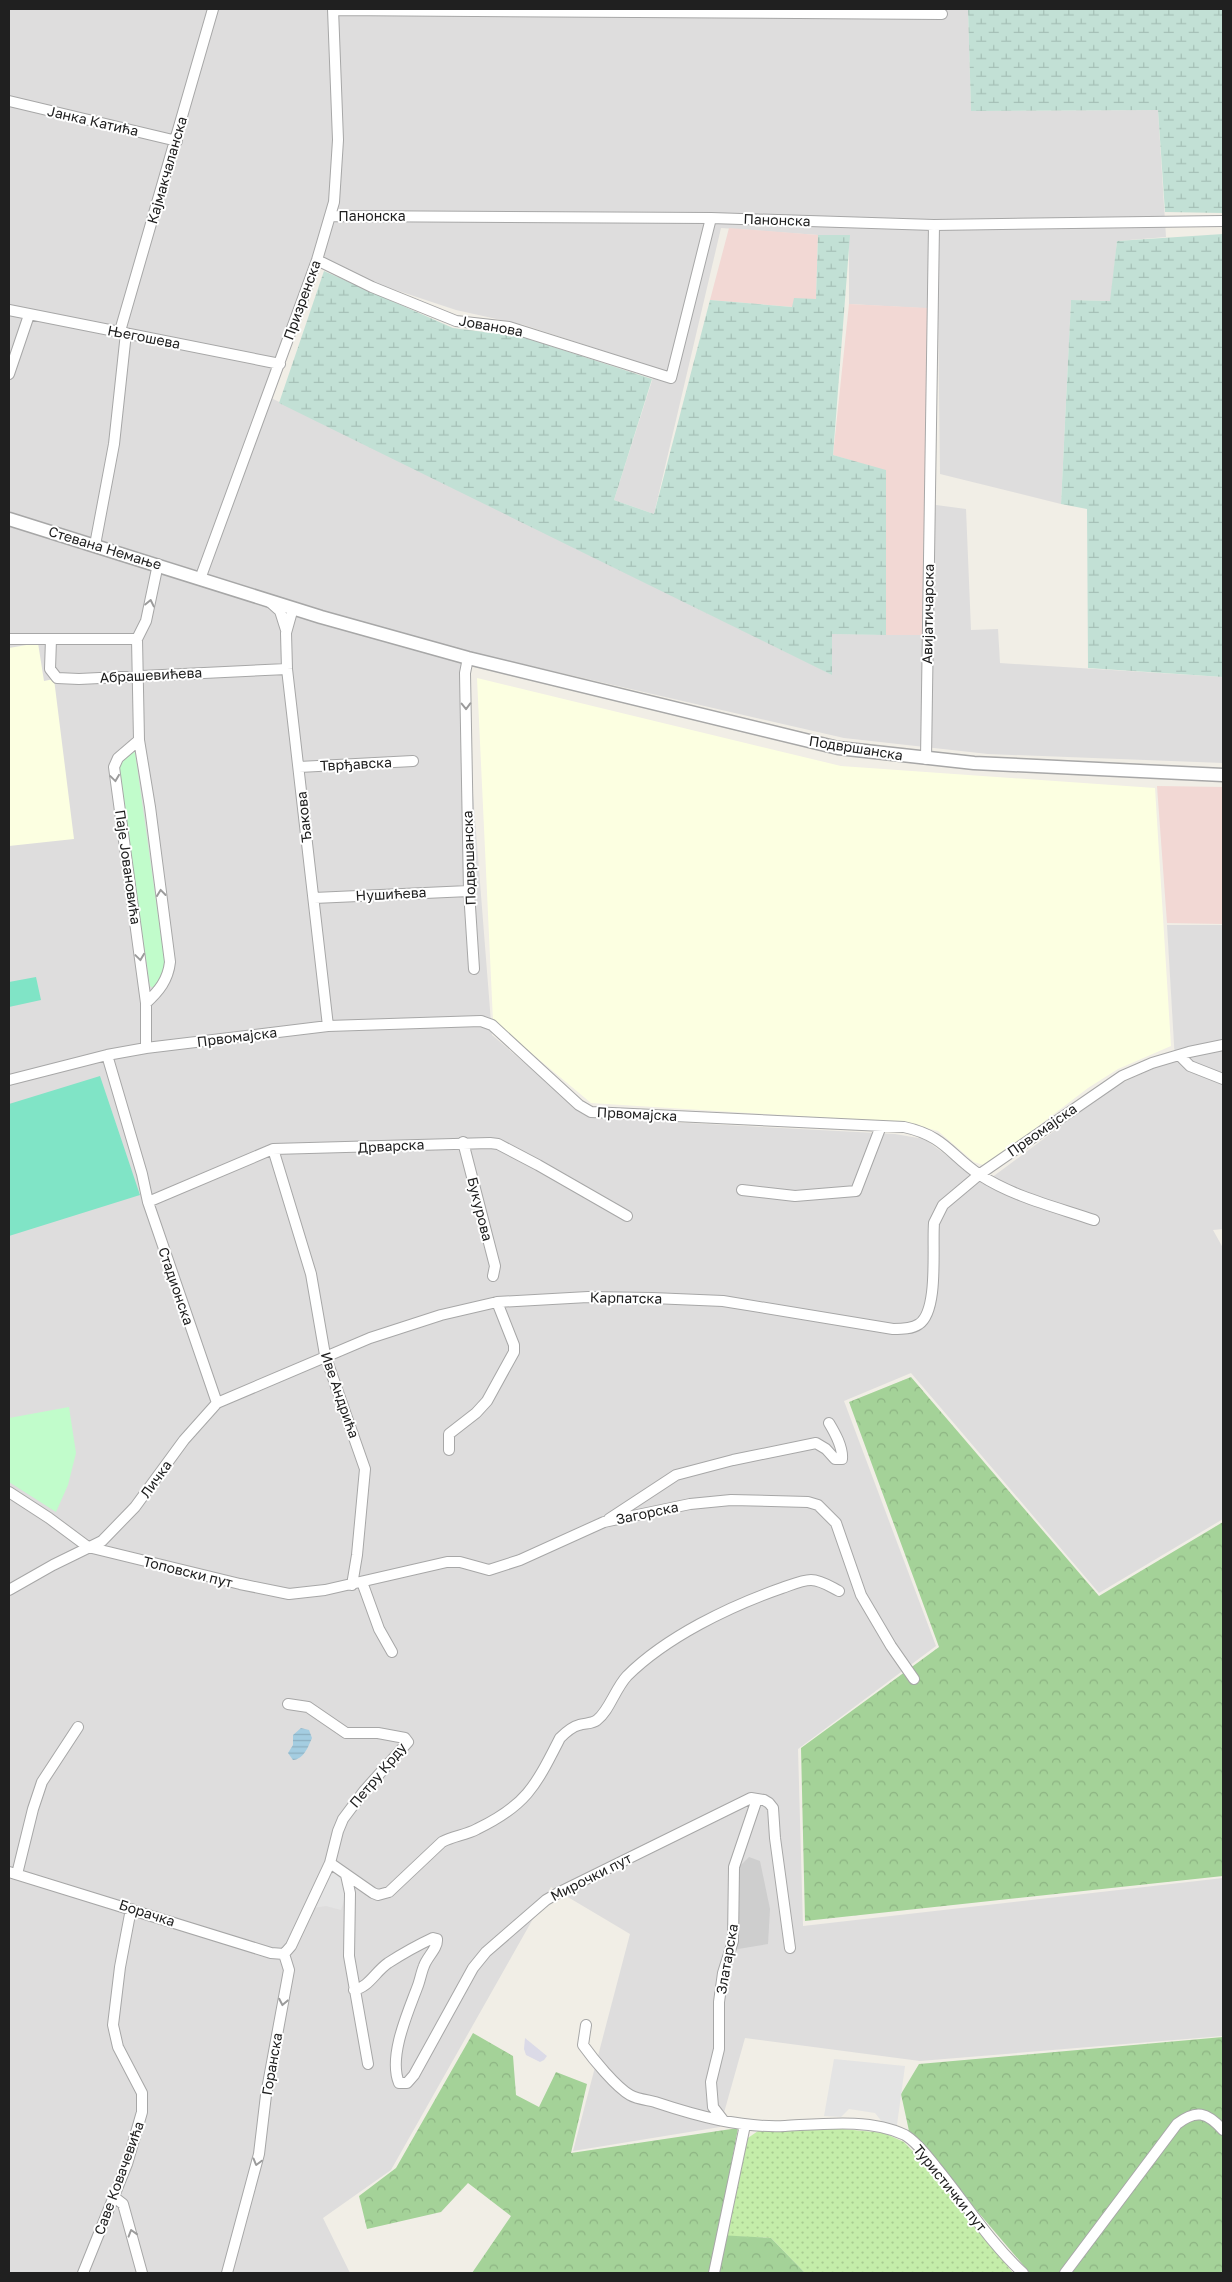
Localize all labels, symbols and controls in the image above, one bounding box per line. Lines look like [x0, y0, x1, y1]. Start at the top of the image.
street label: Јанка Катића [46, 102, 140, 139]
street label: Кајмакчаланска [143, 114, 190, 226]
street label: Панонска [338, 207, 406, 224]
street label: Панонска [743, 210, 811, 229]
street label: Призренска [279, 258, 324, 342]
street label: Јованова [458, 312, 524, 340]
street label: Његошева [106, 321, 182, 352]
street label: Стевана Немање [47, 522, 164, 573]
street label: Авијатичарска [918, 564, 937, 664]
one-way arrow [144, 598, 155, 607]
street label: Абрашевићева [99, 663, 203, 686]
one-way arrow [461, 703, 471, 711]
street label: Подвршанска [808, 732, 904, 763]
street label: Тврђавска [320, 753, 392, 774]
one-way arrow [110, 774, 120, 783]
street label: Ђакова [292, 791, 315, 844]
street label: Паје Јовановића [112, 808, 145, 925]
street label: Подвршанска [458, 810, 479, 906]
street label: Нушићева [355, 883, 427, 904]
one-way arrow [156, 889, 167, 897]
one-way arrow [134, 953, 145, 961]
street label: Првомајска [196, 1023, 278, 1050]
street label: Првомајска [1004, 1100, 1080, 1160]
street label: Првомајска [596, 1103, 678, 1124]
street label: Дрварска [357, 1135, 425, 1156]
street label: Букурова [464, 1175, 497, 1243]
street label: Стадионска [155, 1245, 198, 1327]
street label: Карпатска [590, 1288, 662, 1307]
street label: Иве Андрића [318, 1349, 363, 1440]
street label: Личка [136, 1457, 175, 1501]
street label: Загорска [614, 1498, 680, 1527]
street label: Топовски пут [142, 1552, 235, 1591]
street label: Петру Крду [346, 1739, 410, 1811]
street label: Мирочки пут [547, 1849, 634, 1904]
street label: Борачка [117, 1896, 177, 1930]
street label: Златарска [712, 1922, 741, 1996]
one-way arrow [279, 1997, 289, 2006]
street label: Горанска [258, 2031, 285, 2097]
street label: Саве Ковачевића [90, 2119, 147, 2237]
street label: Туристички пут [910, 2141, 991, 2235]
one-way arrow [252, 2157, 263, 2166]
one-way arrow [127, 2229, 137, 2237]

